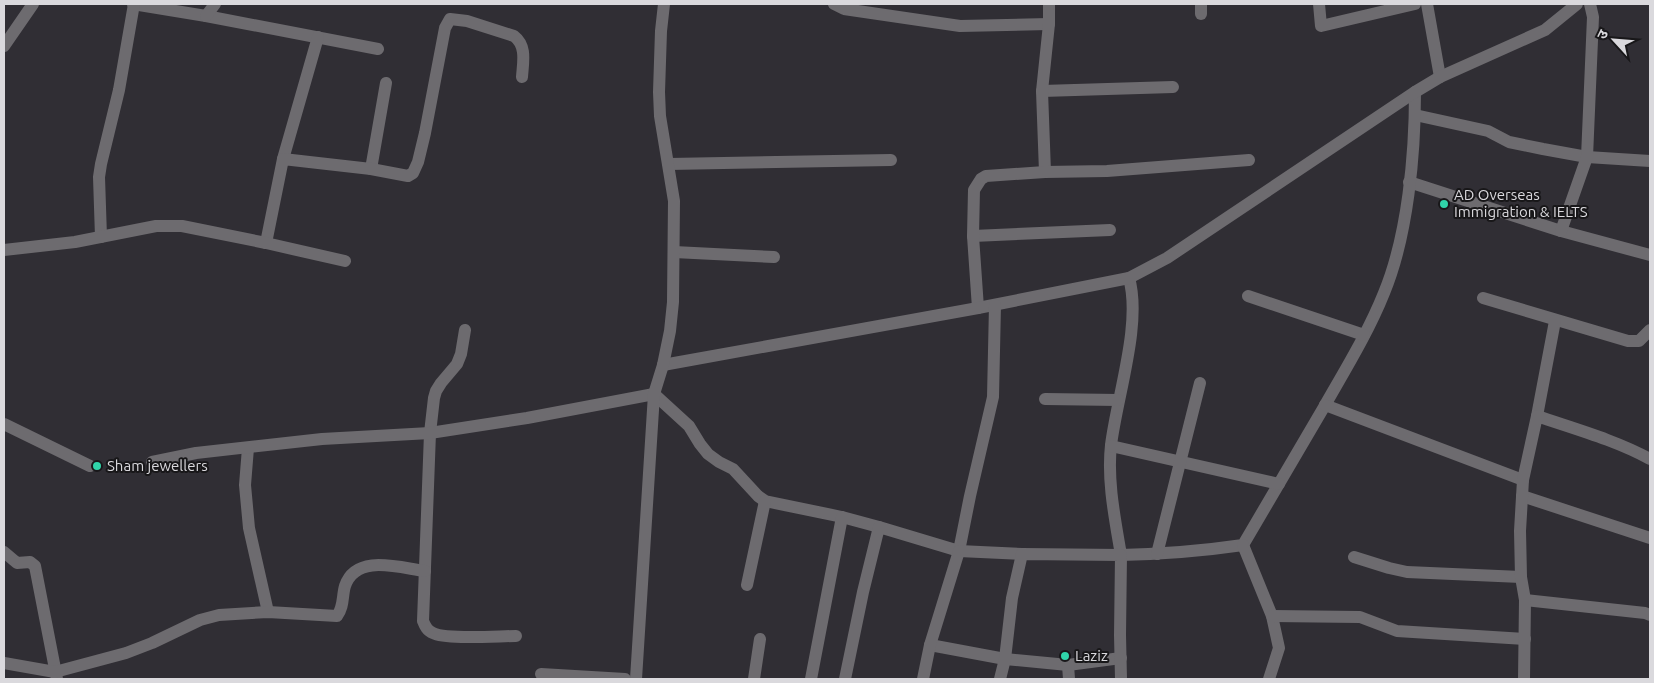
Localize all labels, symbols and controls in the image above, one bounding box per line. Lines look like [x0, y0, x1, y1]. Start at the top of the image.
north arrow [1589, 15, 1639, 65]
text: उ [1593, 26, 1612, 41]
place label: AD Overseas Immigration & IELTS [1454, 186, 1588, 220]
marker: AD Overseas Immigration & IELTS [1438, 198, 1450, 210]
place label: Sham jewellers [107, 457, 208, 474]
marker: Sham jewellers [91, 460, 103, 472]
place label: Laziz [1075, 647, 1108, 664]
marker: Laziz [1059, 650, 1071, 662]

